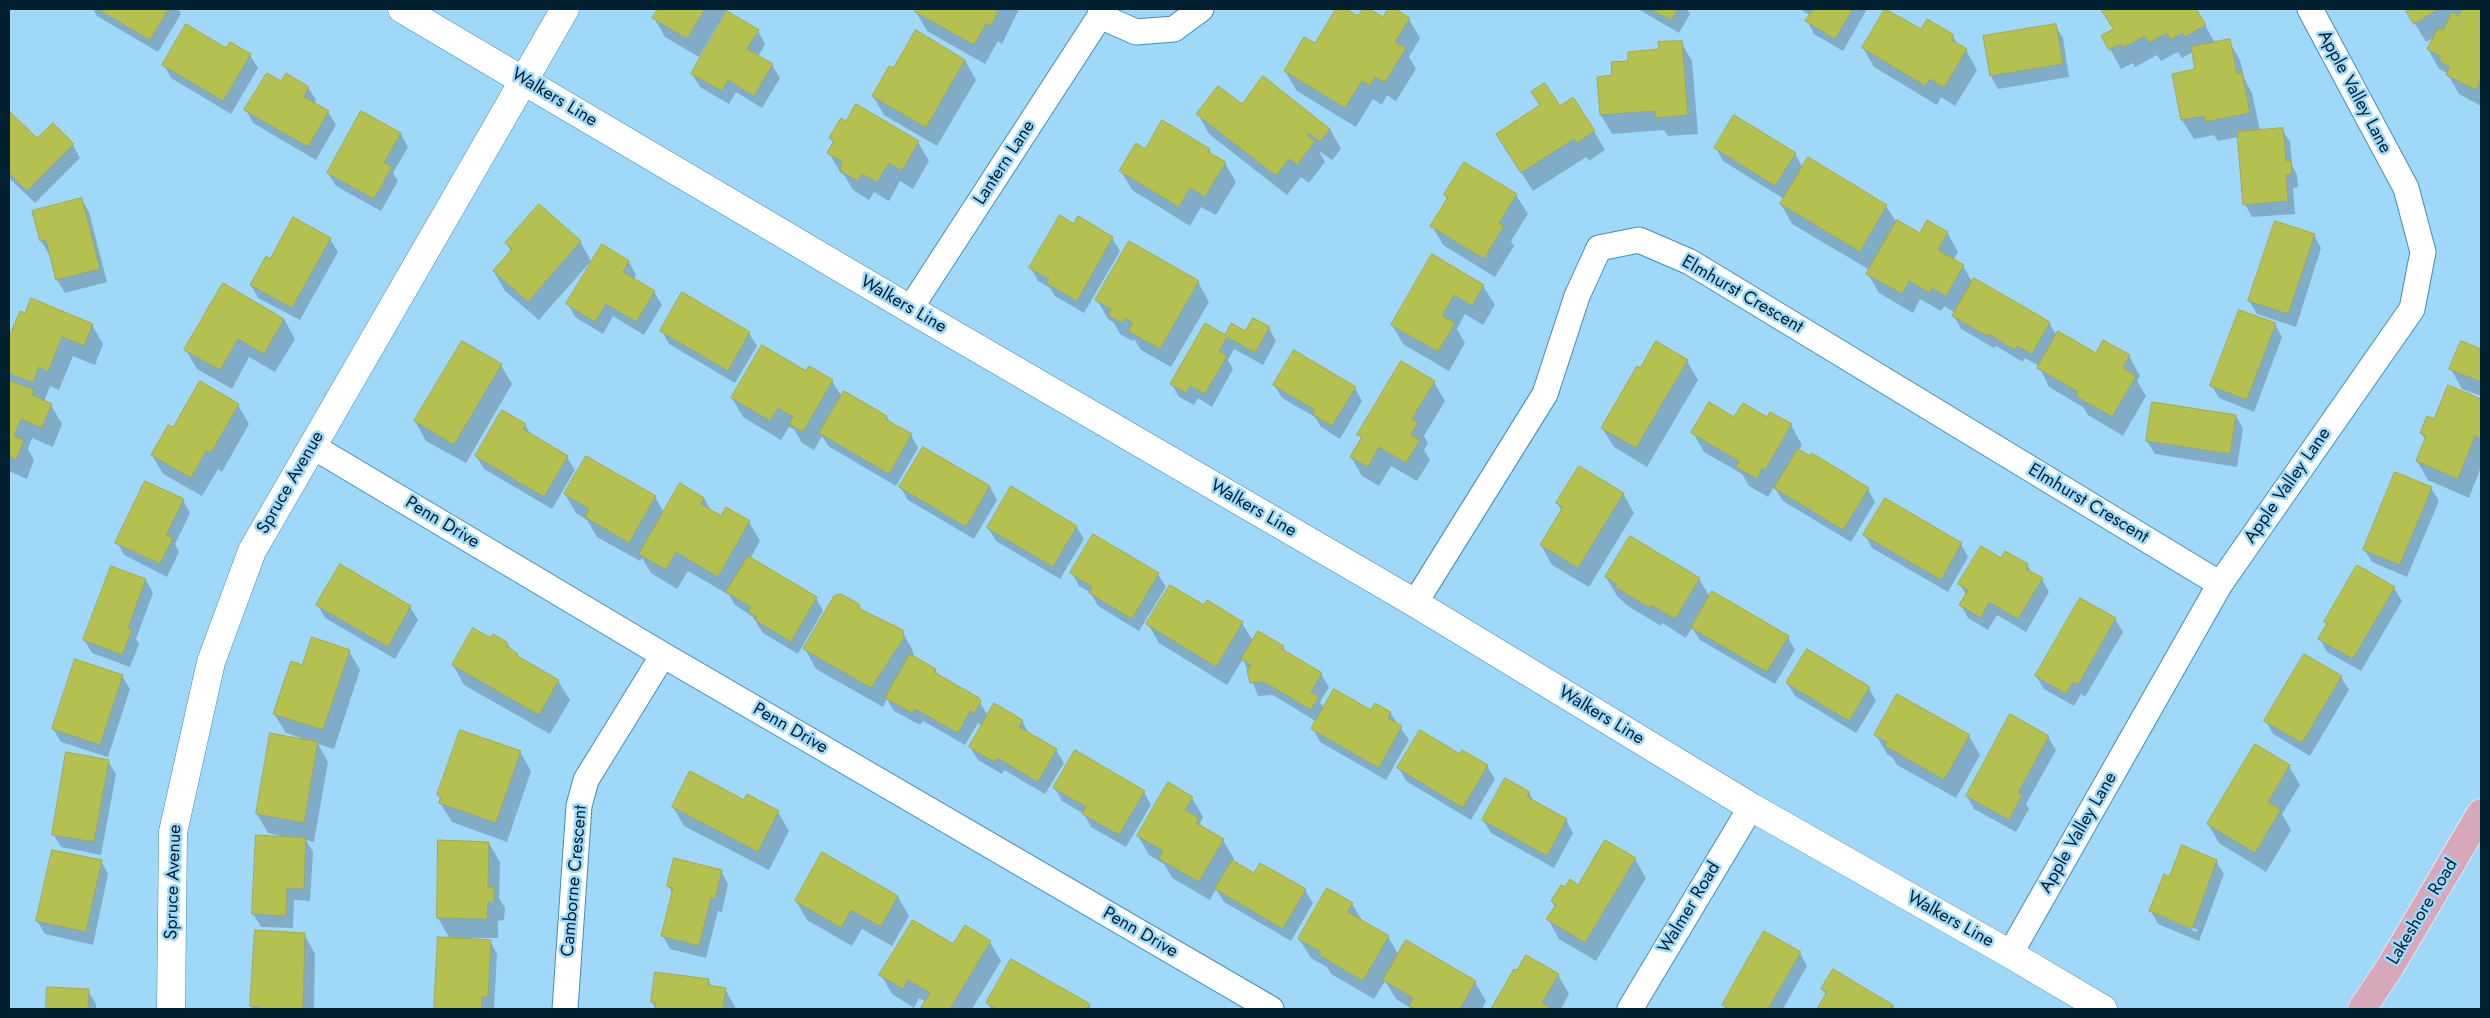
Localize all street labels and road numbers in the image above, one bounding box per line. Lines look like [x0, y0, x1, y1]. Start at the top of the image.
street label: Apple Valley Lane [2313, 27, 2395, 157]
street label: Walkers Line [507, 64, 601, 132]
street label: Lantern Lane [970, 117, 1040, 209]
street label: Elmhurst Crescent [1677, 252, 1807, 338]
street label: Walkers Line [856, 272, 950, 338]
street label: Apple Valley Lane [2240, 424, 2336, 548]
street label: Spruce Avenue [253, 428, 329, 538]
street label: Elmhurst Crescent [2024, 460, 2152, 548]
street label: Walkers Line [1206, 476, 1300, 542]
street label: Penn Drive [401, 492, 483, 554]
street label: Walkers Line [1554, 682, 1648, 750]
street label: Penn Drive [749, 699, 831, 759]
street label: Apple Valley Lane [2036, 769, 2122, 897]
street label: Camborne Crescent [558, 804, 592, 958]
street label: Spruce Avenue [161, 824, 187, 940]
street label: Lakeshore Road [2383, 855, 2463, 969]
street label: Walmer Road [1654, 858, 1726, 958]
street label: Walkers Line [1903, 887, 1997, 953]
street label: Penn Drive [1099, 903, 1181, 963]

